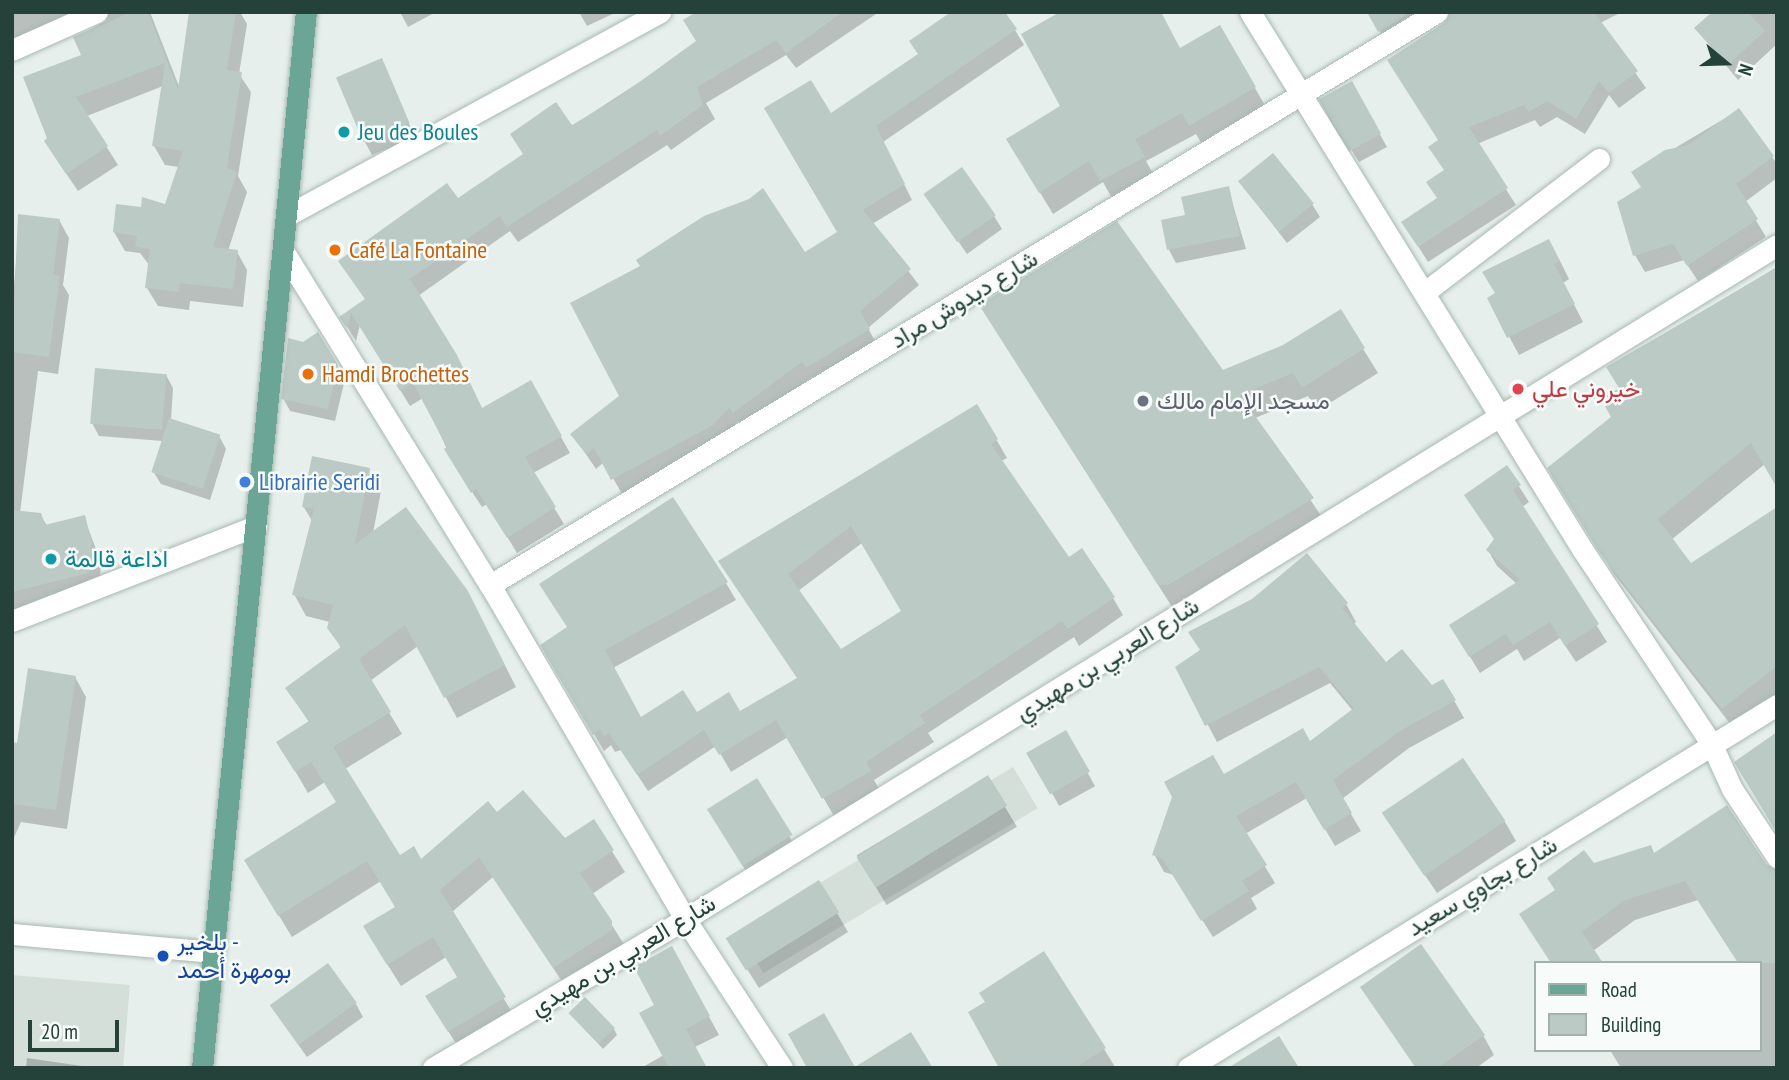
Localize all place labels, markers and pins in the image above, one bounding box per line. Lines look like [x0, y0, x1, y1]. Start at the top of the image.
place label: Jeu des Boules [358, 118, 478, 146]
marker: Jeu des Boules [336, 124, 352, 140]
place label: Café La Fontaine [349, 236, 487, 264]
marker: Café La Fontaine [327, 242, 343, 258]
place label: Hamdi Brochettes [322, 360, 469, 388]
marker: Hamdi Brochettes [300, 366, 316, 382]
place label: خيروني علي [1532, 375, 1640, 403]
marker: خيروني علي [1510, 381, 1526, 397]
place label: مسجد الإمام مالك [1157, 387, 1330, 415]
marker: مسجد الإمام مالك [1135, 393, 1151, 409]
place label: Librairie Seridi [259, 468, 380, 496]
marker: Librairie Seridi [237, 474, 253, 490]
place label: اذاعة قالمة [65, 545, 168, 573]
marker: اذاعة قالمة [43, 551, 59, 567]
place label: بلخير - بومهرة أحمد [177, 928, 291, 984]
marker: بلخير - بومهرة أحمد [155, 948, 171, 964]

